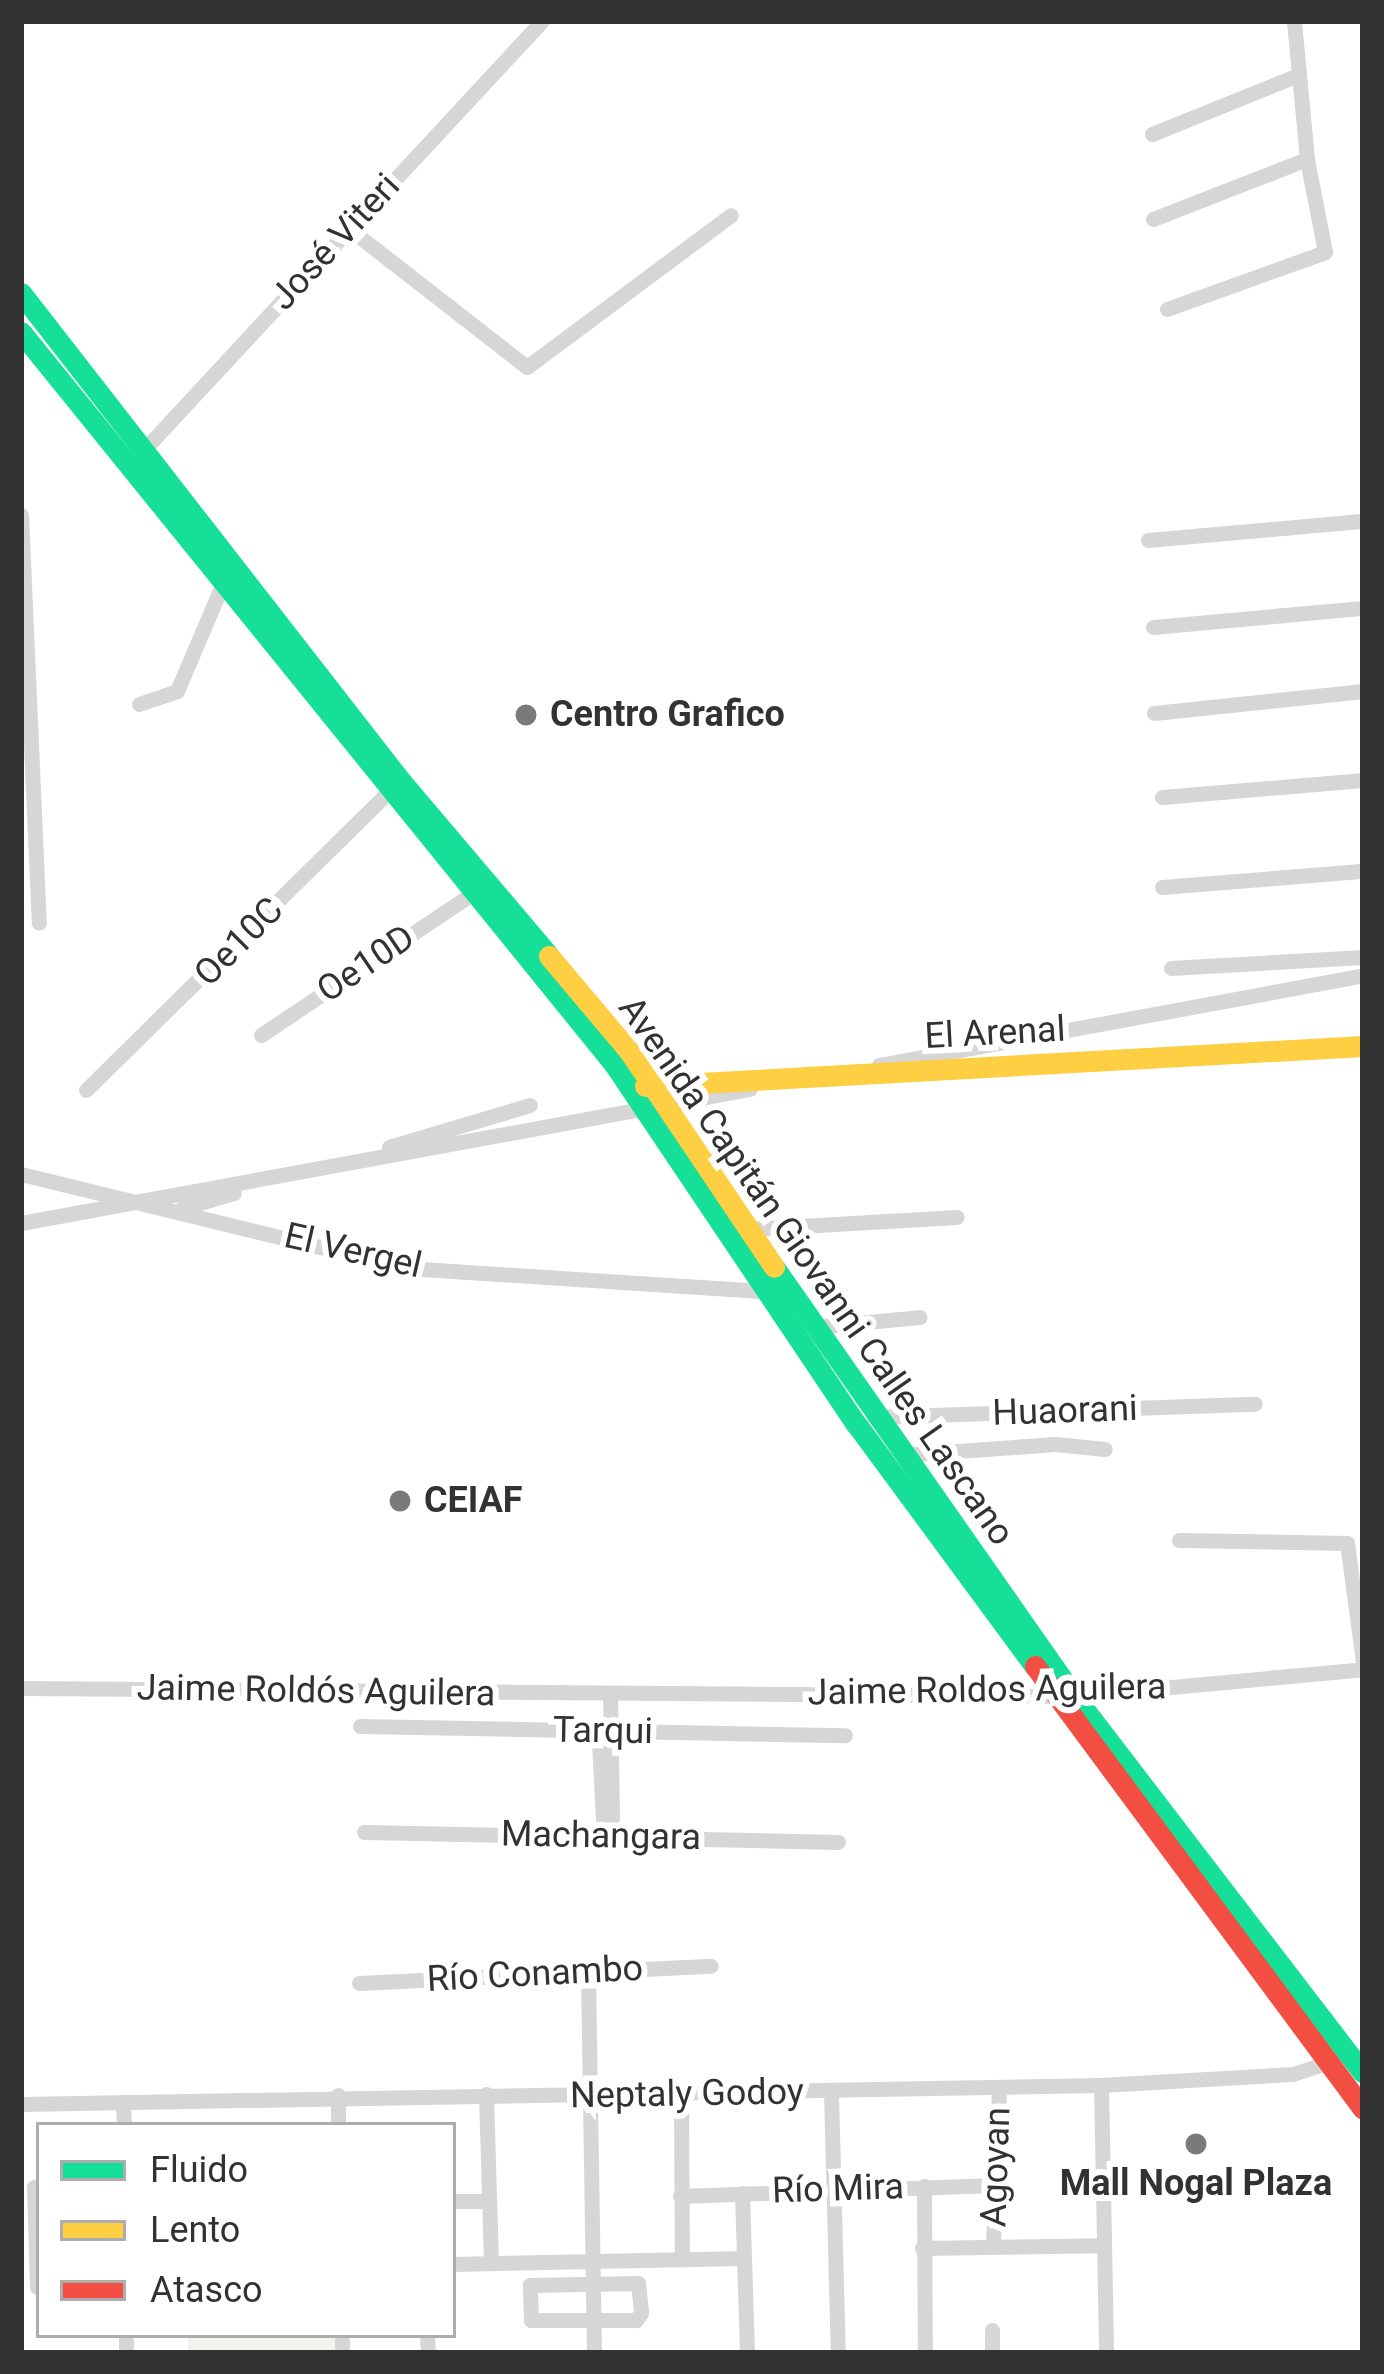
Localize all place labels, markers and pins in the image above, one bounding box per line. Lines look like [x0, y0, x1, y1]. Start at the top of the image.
place label: Centro Grafico [550, 693, 785, 737]
marker: Centro Grafico [513, 702, 539, 728]
place label: CEIAF [424, 1479, 523, 1523]
marker: CEIAF [387, 1488, 413, 1514]
marker: Mall Nogal Plaza [1183, 2131, 1209, 2157]
place label: Mall Nogal Plaza [1060, 2162, 1332, 2206]

